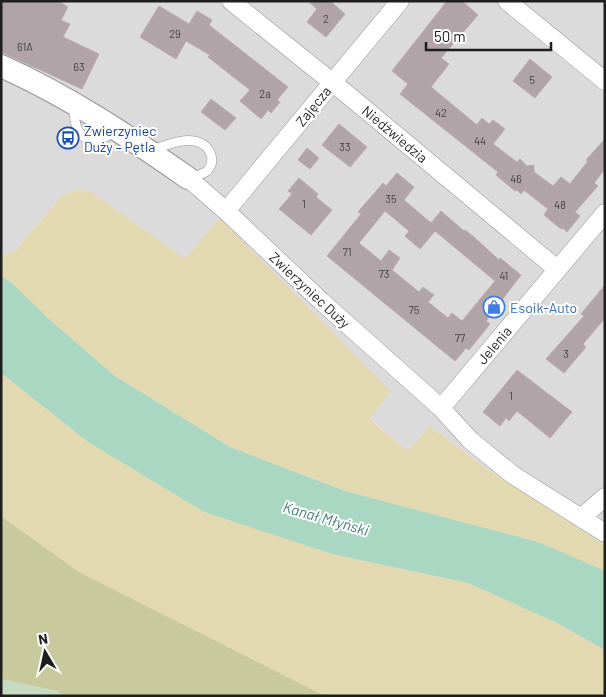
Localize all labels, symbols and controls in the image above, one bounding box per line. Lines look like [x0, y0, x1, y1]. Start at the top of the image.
house number: 2 [323, 12, 329, 25]
scale bar [426, 20, 551, 52]
house number: 29 [169, 27, 181, 40]
text: 50 m [434, 27, 466, 45]
house number: 61A [17, 40, 33, 53]
house number: 63 [73, 60, 85, 73]
house number: 5 [529, 73, 535, 86]
street label: Zajęcza [292, 83, 334, 129]
house number: 2a [259, 87, 271, 100]
street label: Niedźwiedzia [359, 102, 431, 166]
house number: 42 [435, 106, 447, 119]
place label: Zwierzyniec Duży – Pętla [84, 122, 157, 155]
bus stop icon: Zwierzyniec Duży – Pętla [56, 126, 80, 150]
house number: 44 [474, 134, 486, 147]
house number: 33 [339, 140, 351, 153]
house number: 46 [510, 172, 522, 185]
house number: 35 [385, 192, 397, 205]
house number: 1 [302, 197, 306, 210]
house number: 48 [554, 198, 566, 211]
house number: 71 [342, 245, 352, 258]
street label: Zwierzyniec Duży [266, 248, 354, 332]
house number: 73 [379, 267, 389, 280]
house number: 41 [500, 269, 508, 282]
shop icon: Esoik-Auto [482, 295, 506, 319]
place label: Esoik-Auto [510, 299, 577, 316]
house number: 75 [409, 303, 420, 316]
street label: Jelenia [473, 322, 515, 368]
house number: 77 [455, 331, 465, 344]
house number: 3 [563, 347, 569, 360]
house number: 1 [509, 389, 513, 402]
water label: Kanał Młyński [281, 497, 371, 539]
north arrow [20, 627, 70, 677]
text: N [37, 630, 49, 648]

